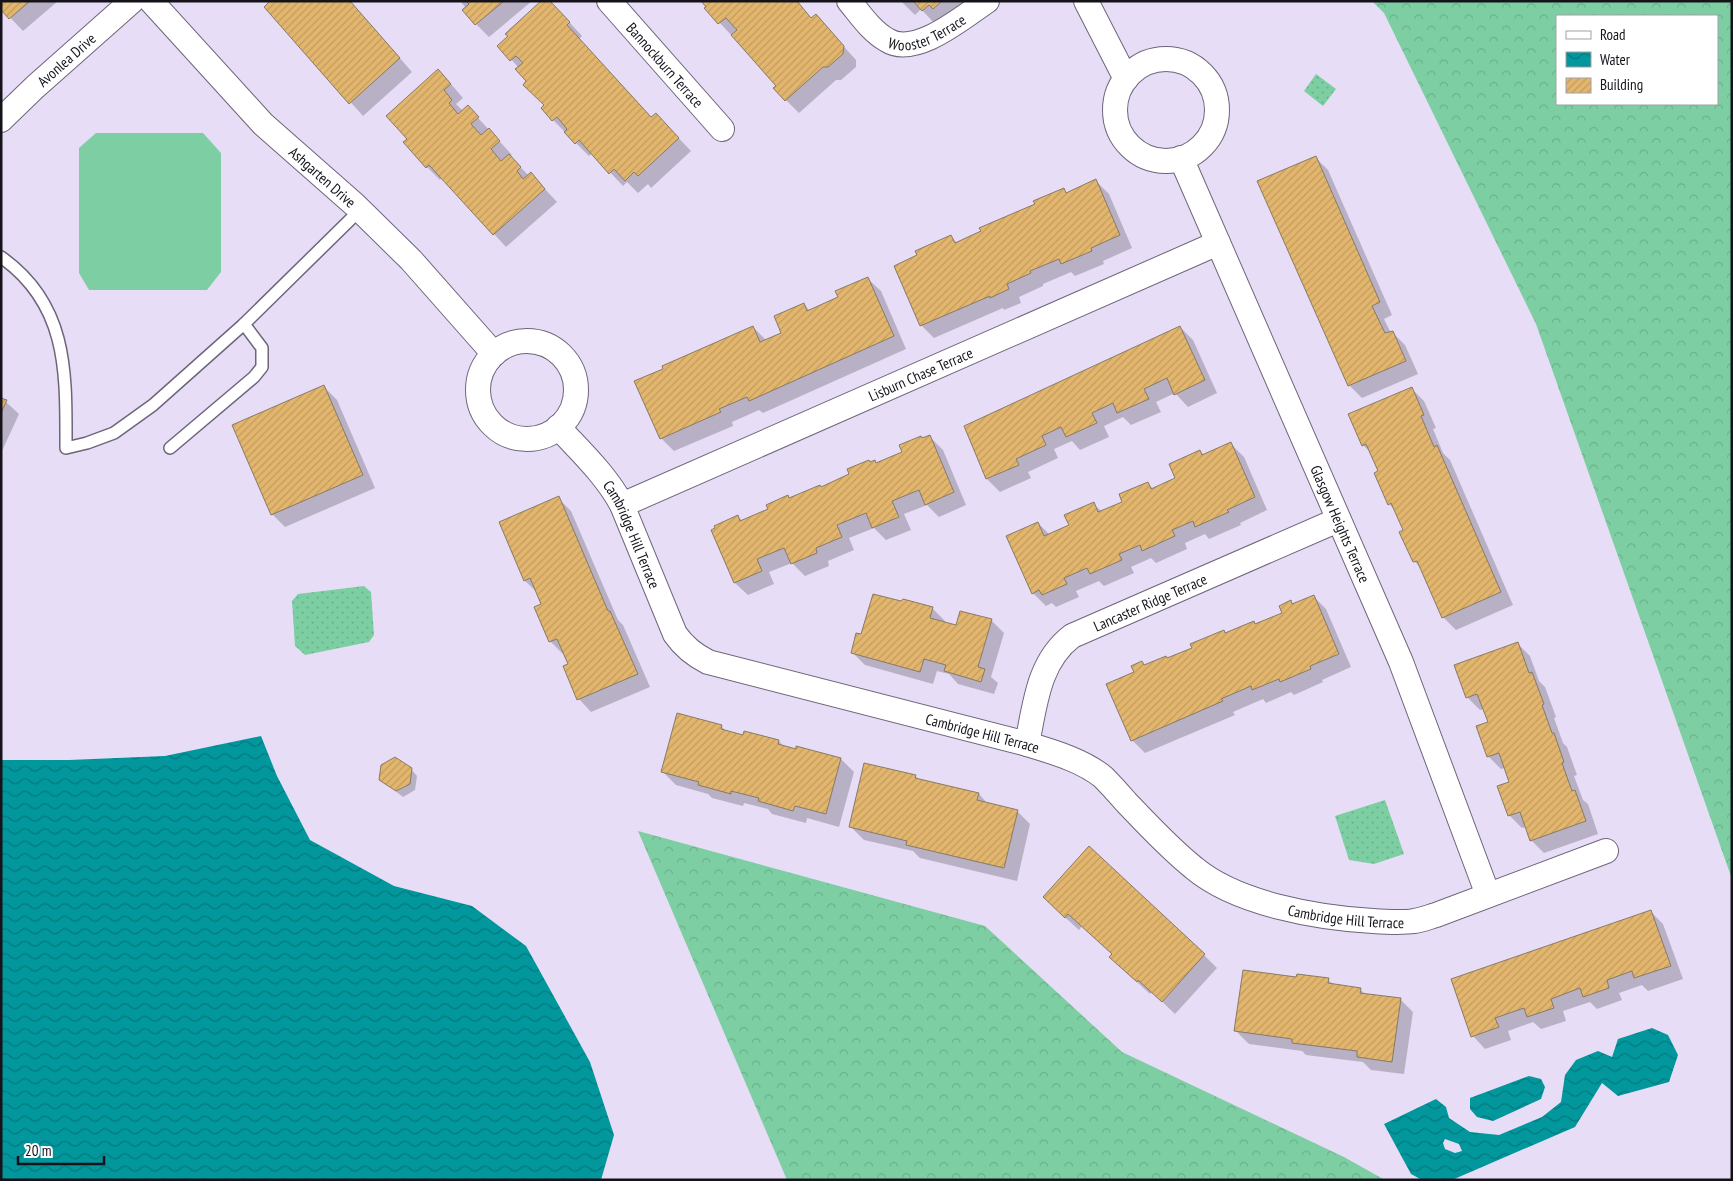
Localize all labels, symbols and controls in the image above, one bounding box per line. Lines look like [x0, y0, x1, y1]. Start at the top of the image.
street label: Wooster Terrace [886, 10, 969, 54]
legend [1556, 15, 1718, 105]
street label: Bannockburn Terrace [623, 18, 708, 111]
text: Road [1600, 25, 1626, 44]
street label: Avonlea Drive [33, 28, 99, 90]
text: Water [1600, 50, 1631, 69]
text: Building [1600, 75, 1643, 94]
street label: Ashgarten Drive [285, 142, 360, 211]
street label: Lisburn Chase Terrace [865, 343, 976, 405]
street label: Glasgow Heights Terrace [1307, 462, 1375, 585]
street label: Cambridge Hill Terrace [599, 476, 665, 591]
street label: Lancaster Ridge Terrace [1090, 569, 1210, 635]
street label: Cambridge Hill Terrace [924, 709, 1042, 757]
street label: Cambridge Hill Terrace [1286, 900, 1404, 932]
scale bar [18, 1134, 104, 1166]
text: 20 m [25, 1141, 51, 1160]

